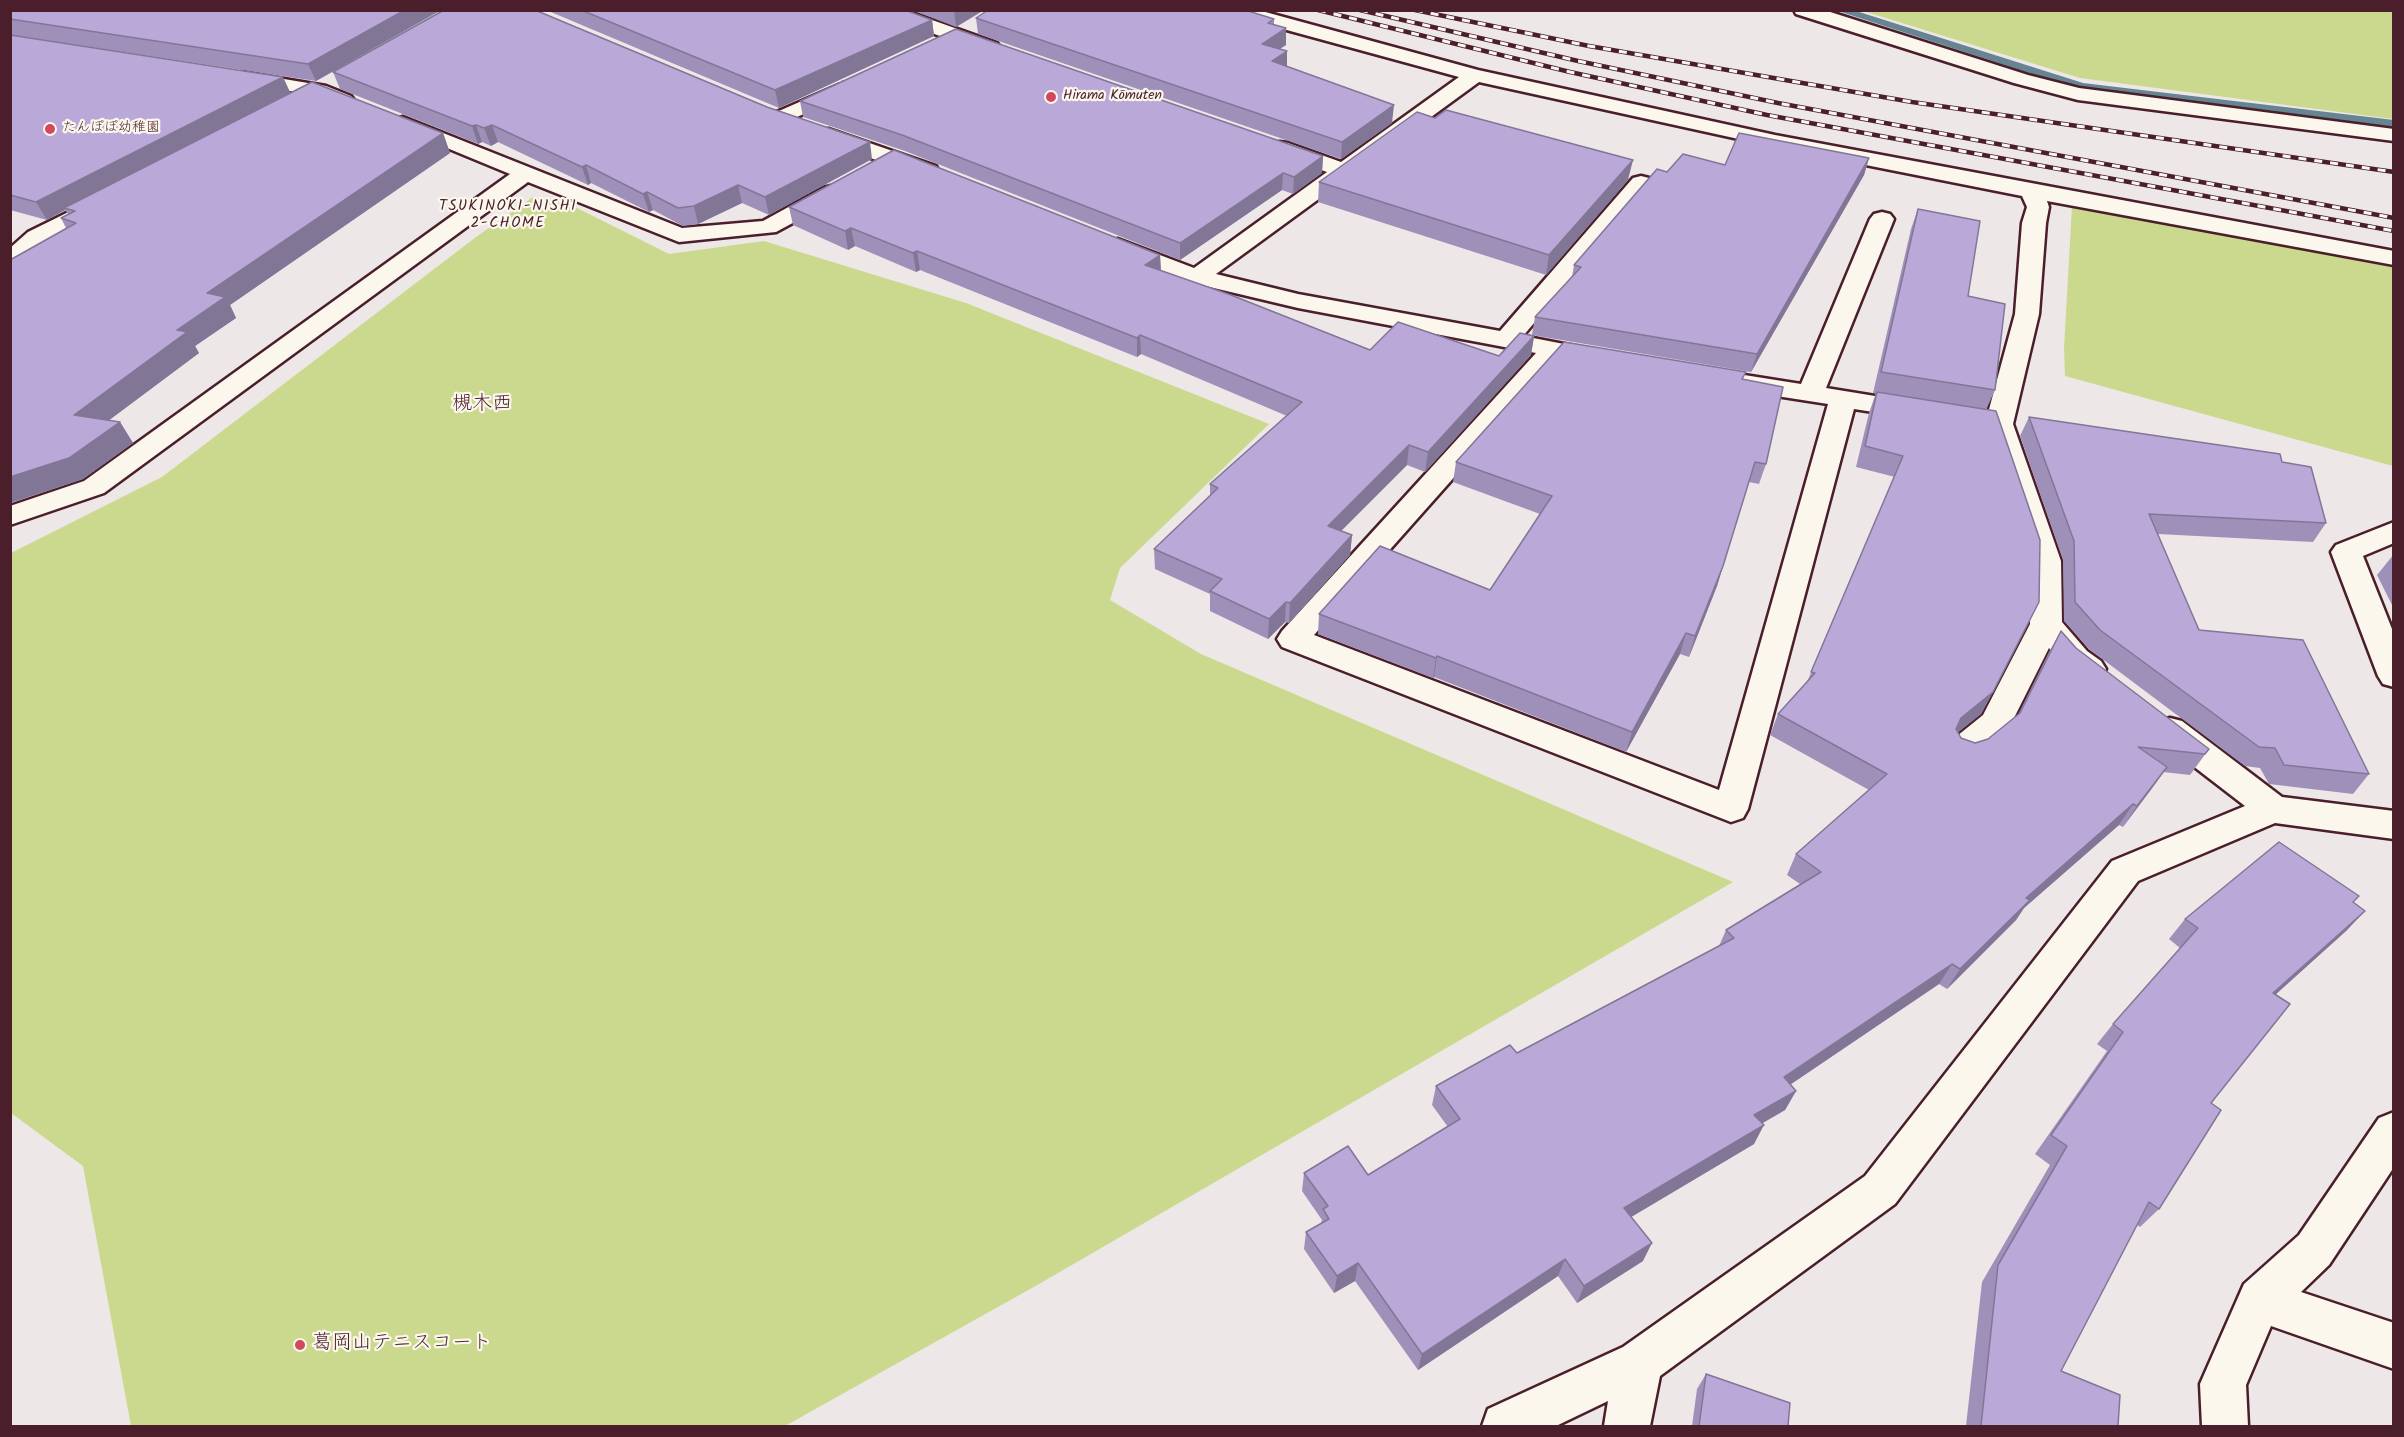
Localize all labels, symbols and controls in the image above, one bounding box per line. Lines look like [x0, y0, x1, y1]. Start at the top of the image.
place label: Hirama Kōmuten [1063, 89, 1162, 105]
marker: Hirama Kōmuten [1044, 90, 1058, 104]
place label: たんぽぽ幼稚園 [62, 121, 160, 137]
marker: たんぽぽ幼稚園 [43, 122, 57, 136]
district label: TSUKINOKI-NISHI 2-CHOME [439, 198, 577, 233]
district label: 槻木西 [452, 394, 512, 418]
place label: 葛岡山テニスコート [312, 1333, 492, 1357]
marker: 葛岡山テニスコート [293, 1338, 307, 1352]

